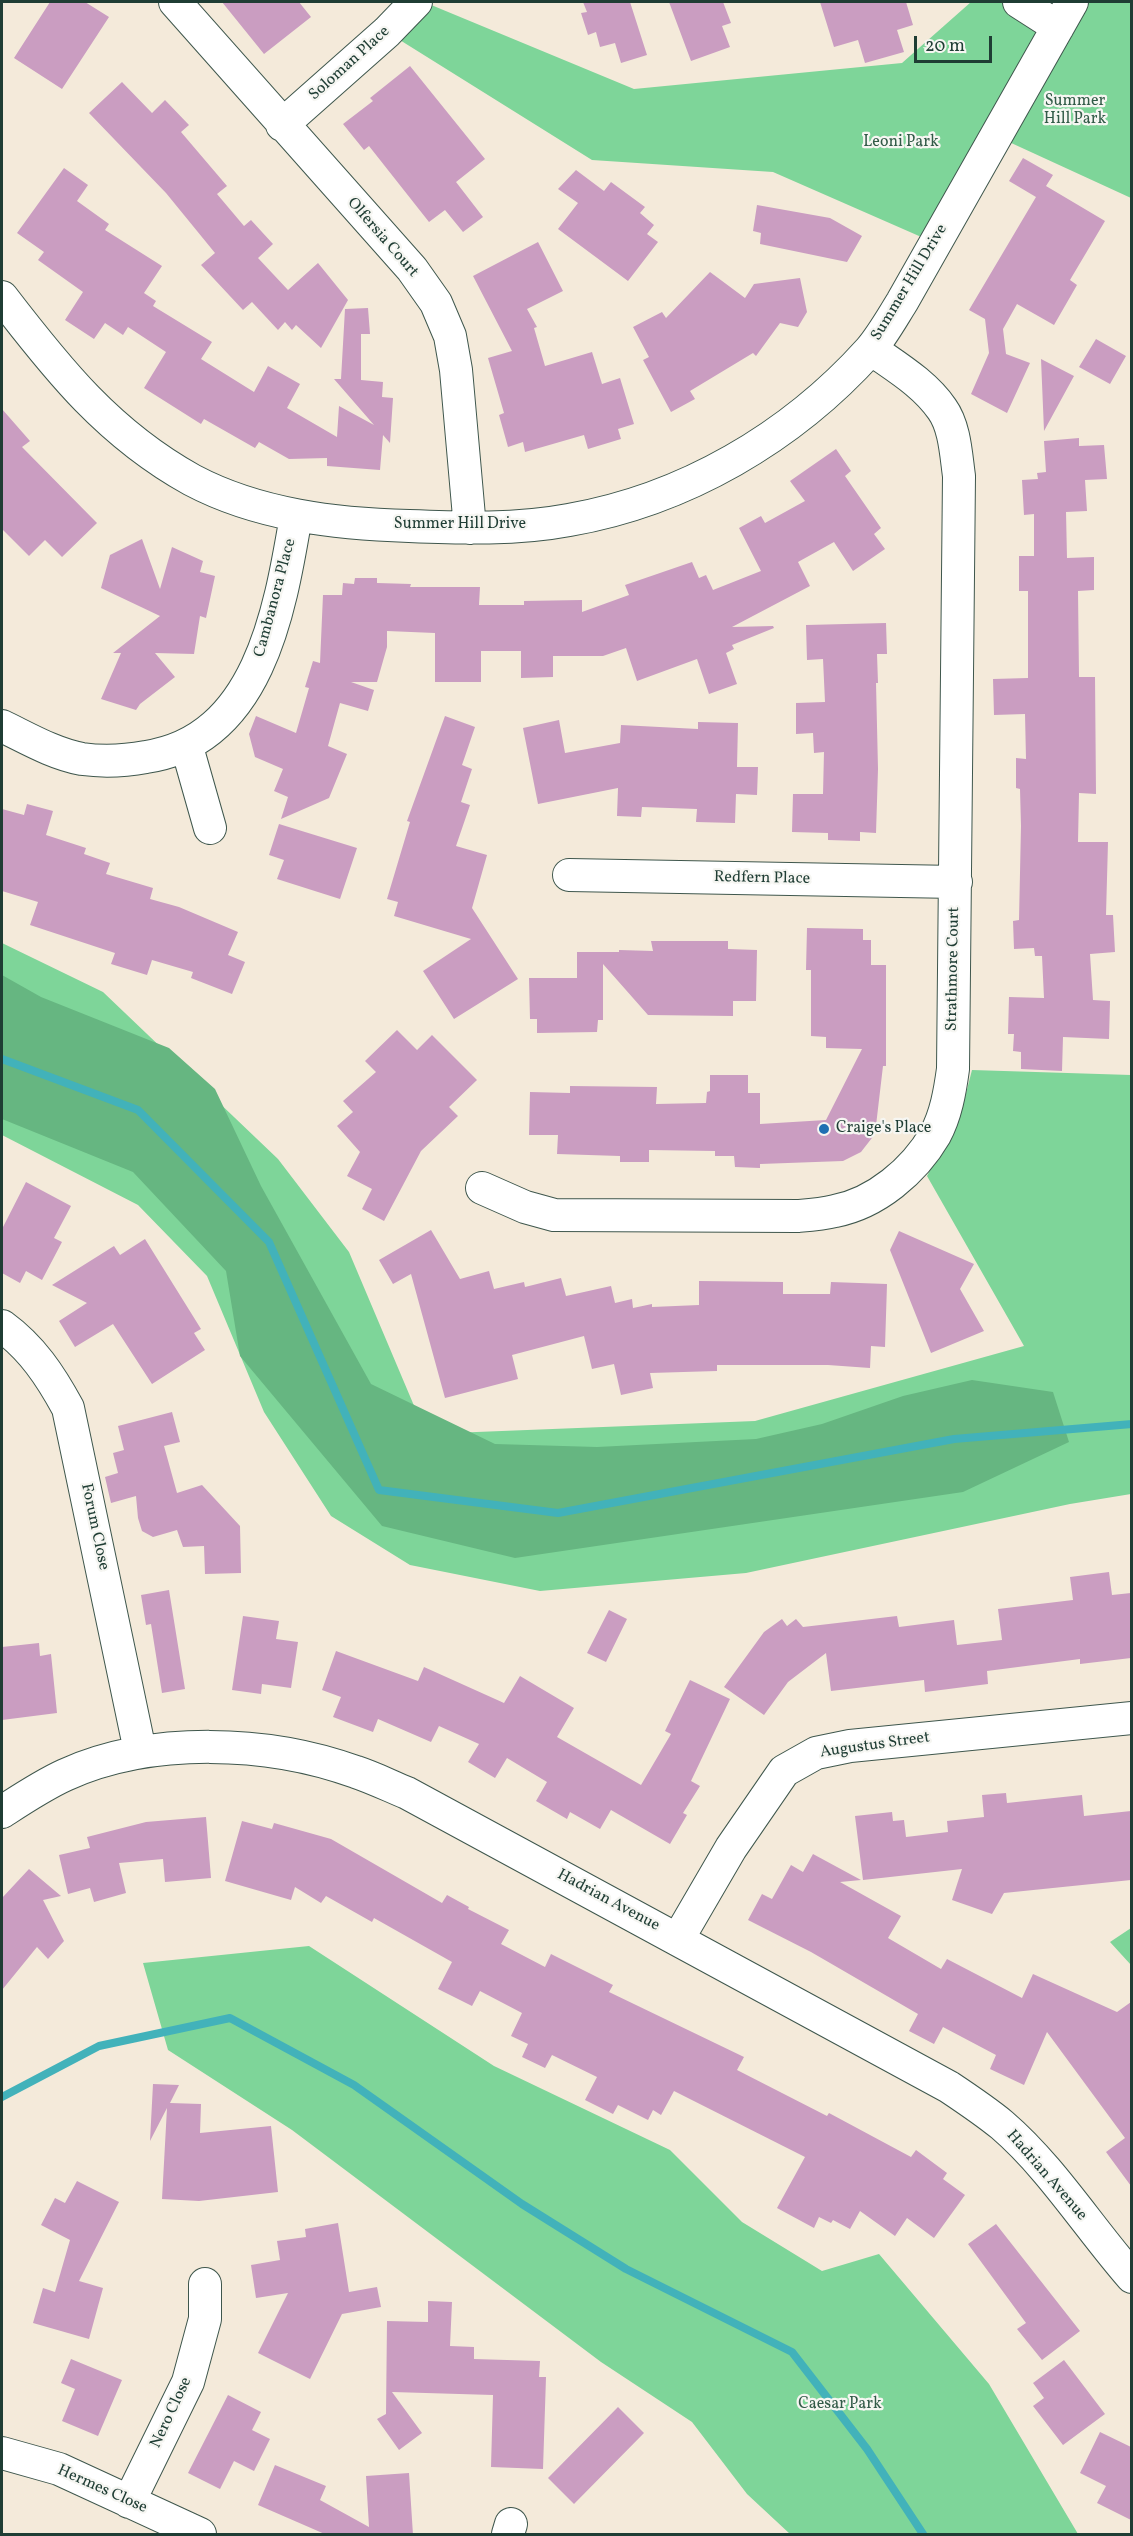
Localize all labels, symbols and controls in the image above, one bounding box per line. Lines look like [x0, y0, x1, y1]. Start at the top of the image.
street label: Soloman Place [306, 23, 394, 105]
scale bar [917, 24, 995, 62]
text: 20 m [925, 34, 965, 59]
park label: Summer Hill Park [1044, 92, 1106, 130]
park label: Leoni Park [863, 133, 939, 153]
street label: Olfersia Court [342, 194, 422, 282]
street label: Summer Hill Drive [868, 221, 952, 345]
street label: Summer Hill Drive [394, 515, 526, 535]
street label: Cambanora Place [251, 537, 301, 659]
street label: Redfern Place [714, 869, 810, 889]
street label: Strathmore Court [943, 907, 965, 1031]
place label: Craige's Place [836, 1119, 931, 1139]
marker: Craige's Place [817, 1122, 831, 1136]
street label: Forum Close [75, 1482, 113, 1572]
street label: Augustus Street [819, 1729, 931, 1763]
street label: Hadrian Avenue [553, 1866, 663, 1936]
street label: Hadrian Avenue [1001, 2127, 1091, 2225]
street label: Nero Close [147, 2374, 197, 2452]
park label: Caesar Park [798, 2395, 882, 2415]
street label: Hermes Close [54, 2462, 150, 2518]

